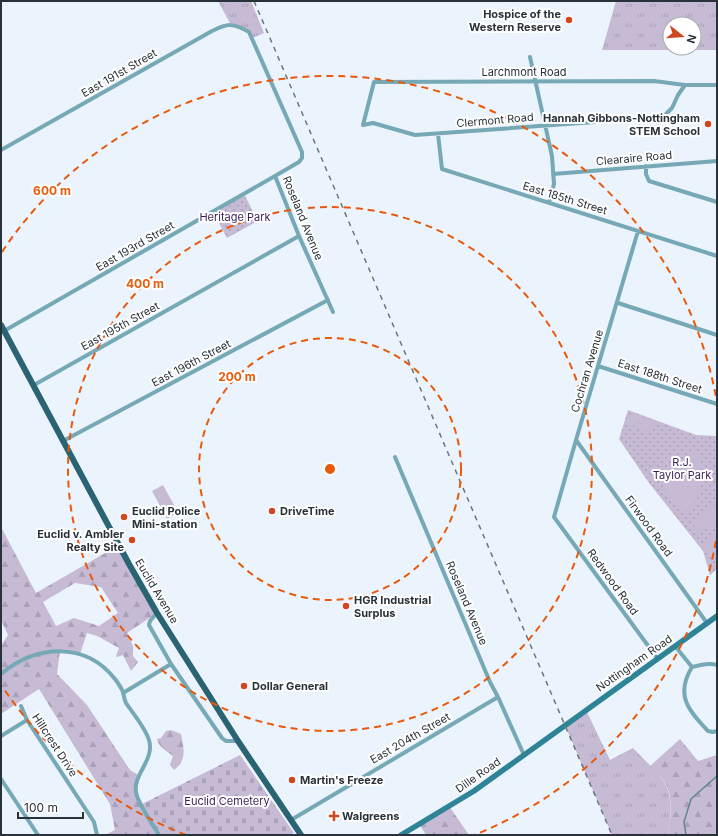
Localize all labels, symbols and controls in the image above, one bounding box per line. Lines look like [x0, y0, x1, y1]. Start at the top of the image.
place label: Hospice of the Western Reserve [469, 7, 561, 34]
marker: Hospice of the Western Reserve [564, 15, 574, 25]
north arrow [662, 16, 702, 56]
text: N [684, 33, 699, 45]
street label: East 191st Street [79, 46, 159, 100]
street label: Larchmont Road [481, 65, 567, 79]
street label: Clermont Road [456, 110, 534, 130]
place label: Hannah Gibbons-Nottingham STEM School [543, 111, 700, 138]
marker: Hannah Gibbons-Nottingham STEM School [703, 119, 713, 129]
street label: Clearaire Road [595, 148, 673, 168]
street label: Roseland Avenue [280, 174, 326, 262]
street label: East 185th Street [521, 179, 609, 218]
text: 600 m [33, 183, 71, 198]
park label: Heritage Park [199, 210, 271, 224]
street label: East 193rd Street [93, 218, 177, 274]
text: 400 m [126, 276, 164, 291]
street label: East 195th Street [78, 298, 162, 353]
street label: Cochran Avenue [568, 328, 606, 414]
street label: East 196th Street [149, 336, 233, 390]
street label: East 188th Street [616, 356, 704, 396]
text: 200 m [218, 369, 256, 384]
park label: R.J. Taylor Park [653, 455, 711, 482]
centre of rings [323, 462, 337, 476]
street label: Firwood Road [622, 493, 676, 559]
place label: Euclid Police Mini-station [132, 504, 201, 531]
place label: DriveTime [280, 504, 335, 518]
marker: DriveTime [267, 506, 277, 516]
marker: Euclid Police Mini-station [119, 512, 129, 522]
place label: Euclid v. Ambler Realty Site [37, 527, 125, 554]
marker: Euclid v. Ambler Realty Site [127, 535, 137, 545]
street label: Redwood Road [584, 546, 642, 618]
street label: Euclid Avenue [132, 556, 182, 626]
street label: Roseland Avenue [443, 559, 491, 647]
place label: HGR Industrial Surplus [354, 593, 431, 620]
marker: HGR Industrial Surplus [341, 601, 351, 611]
street label: Nottingham Road [593, 632, 675, 694]
place label: Dollar General [252, 679, 328, 693]
marker: Dollar General [239, 681, 249, 691]
street label: East 204th Street [367, 709, 453, 767]
street label: Hillcrest Drive [29, 711, 81, 779]
street label: Dille Road [453, 754, 503, 796]
place label: Martin's Freeze [300, 773, 384, 787]
marker: Martin's Freeze [287, 775, 297, 785]
scale bar [18, 794, 83, 820]
park label: Euclid Cemetery [184, 794, 270, 808]
text: 100 m [24, 800, 58, 815]
place label: Walgreens [342, 809, 399, 823]
marker: Walgreens [329, 811, 339, 821]

